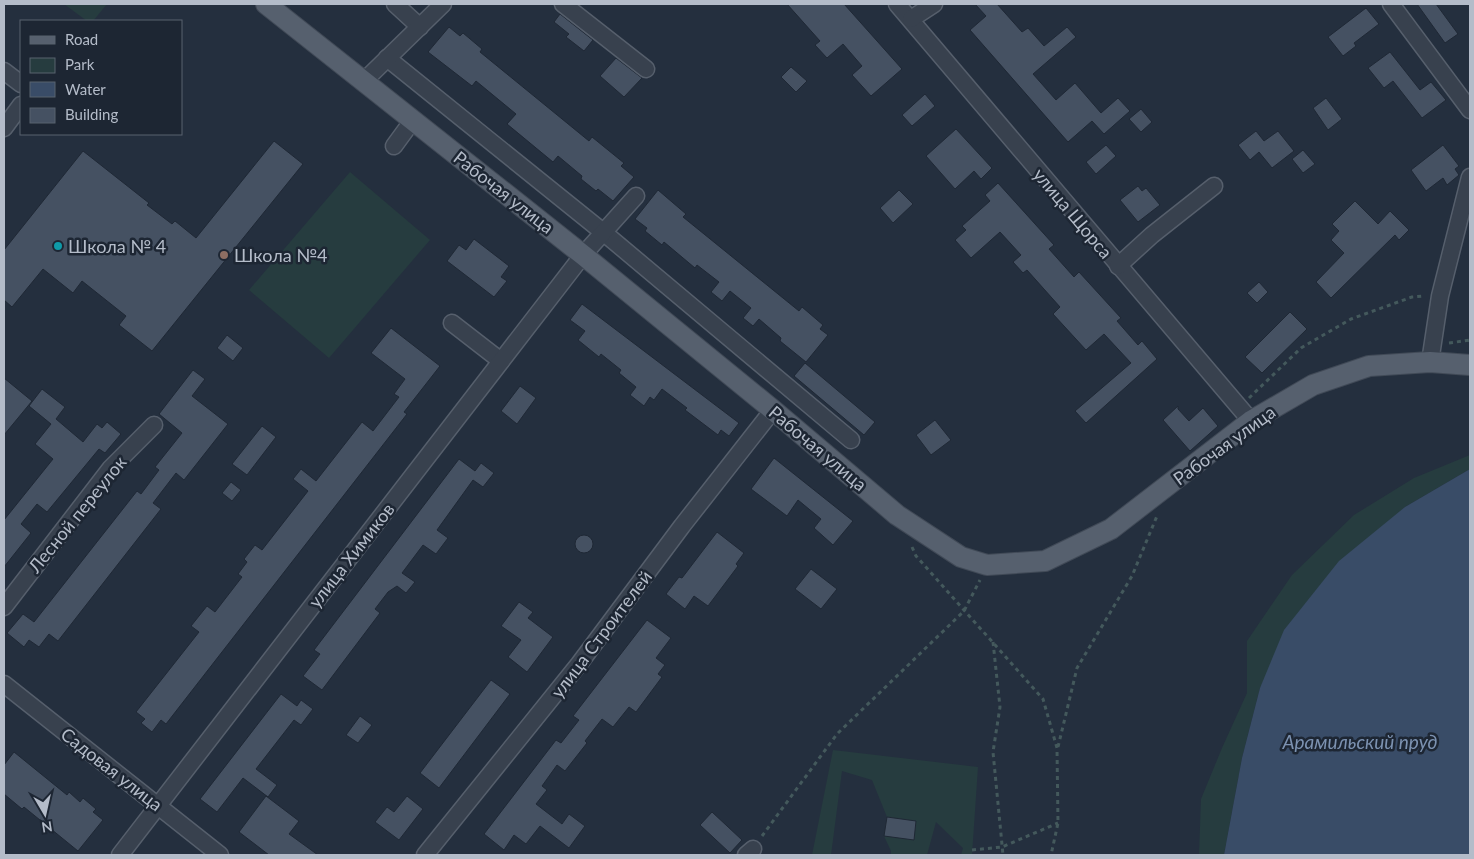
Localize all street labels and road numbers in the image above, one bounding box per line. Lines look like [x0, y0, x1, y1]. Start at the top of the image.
street label: Рабочая улица [450, 146, 558, 238]
street label: улица Щорса [1029, 163, 1117, 263]
street label: Рабочая улица [765, 401, 871, 495]
street label: Рабочая улица [1169, 401, 1279, 489]
street label: Лесной переулок [23, 451, 131, 578]
street label: улица Химиков [303, 498, 399, 612]
street label: улица Строителей [546, 566, 656, 702]
street label: Садовая улица [57, 723, 167, 815]

